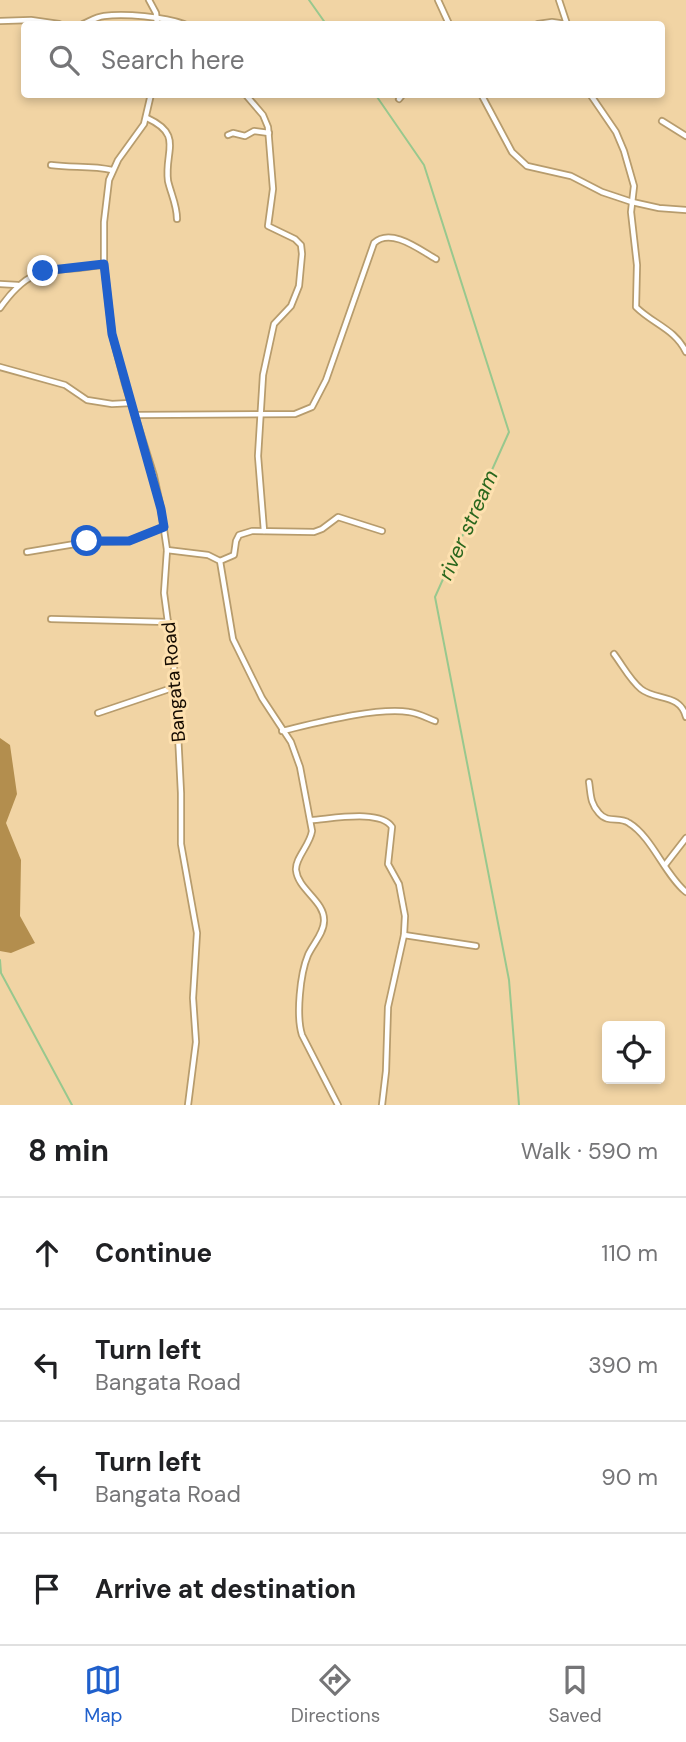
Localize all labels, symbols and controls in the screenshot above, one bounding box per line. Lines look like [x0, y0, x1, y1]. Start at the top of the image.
search box [21, 21, 665, 98]
icon: search [45, 41, 83, 79]
text: Search here [101, 43, 244, 77]
route end [27, 255, 58, 286]
water label: river stream [431, 466, 505, 584]
route start [71, 525, 102, 556]
street label: Bangata Road [156, 621, 191, 743]
map controls [602, 1021, 665, 1084]
button: locate [602, 1021, 665, 1084]
text: 8 min [28, 1131, 109, 1170]
text: Walk · 590 m [521, 1136, 658, 1166]
icon: ahead [28, 1234, 66, 1272]
text: Continue [95, 1236, 212, 1270]
text: 110 m [601, 1238, 658, 1268]
text: Turn left [95, 1333, 202, 1367]
icon: left [28, 1346, 66, 1384]
text: 390 m [588, 1350, 658, 1380]
text: Bangata Road [95, 1367, 241, 1397]
text: Turn left [95, 1445, 202, 1479]
icon: left [28, 1458, 66, 1496]
text: 90 m [601, 1462, 658, 1492]
text: Bangata Road [95, 1479, 241, 1509]
icon: arrive [28, 1570, 66, 1608]
text: Arrive at destination [95, 1572, 356, 1606]
tab: Map [84, 1661, 122, 1728]
tab: Directions [291, 1661, 380, 1728]
tab: Saved [549, 1661, 602, 1728]

